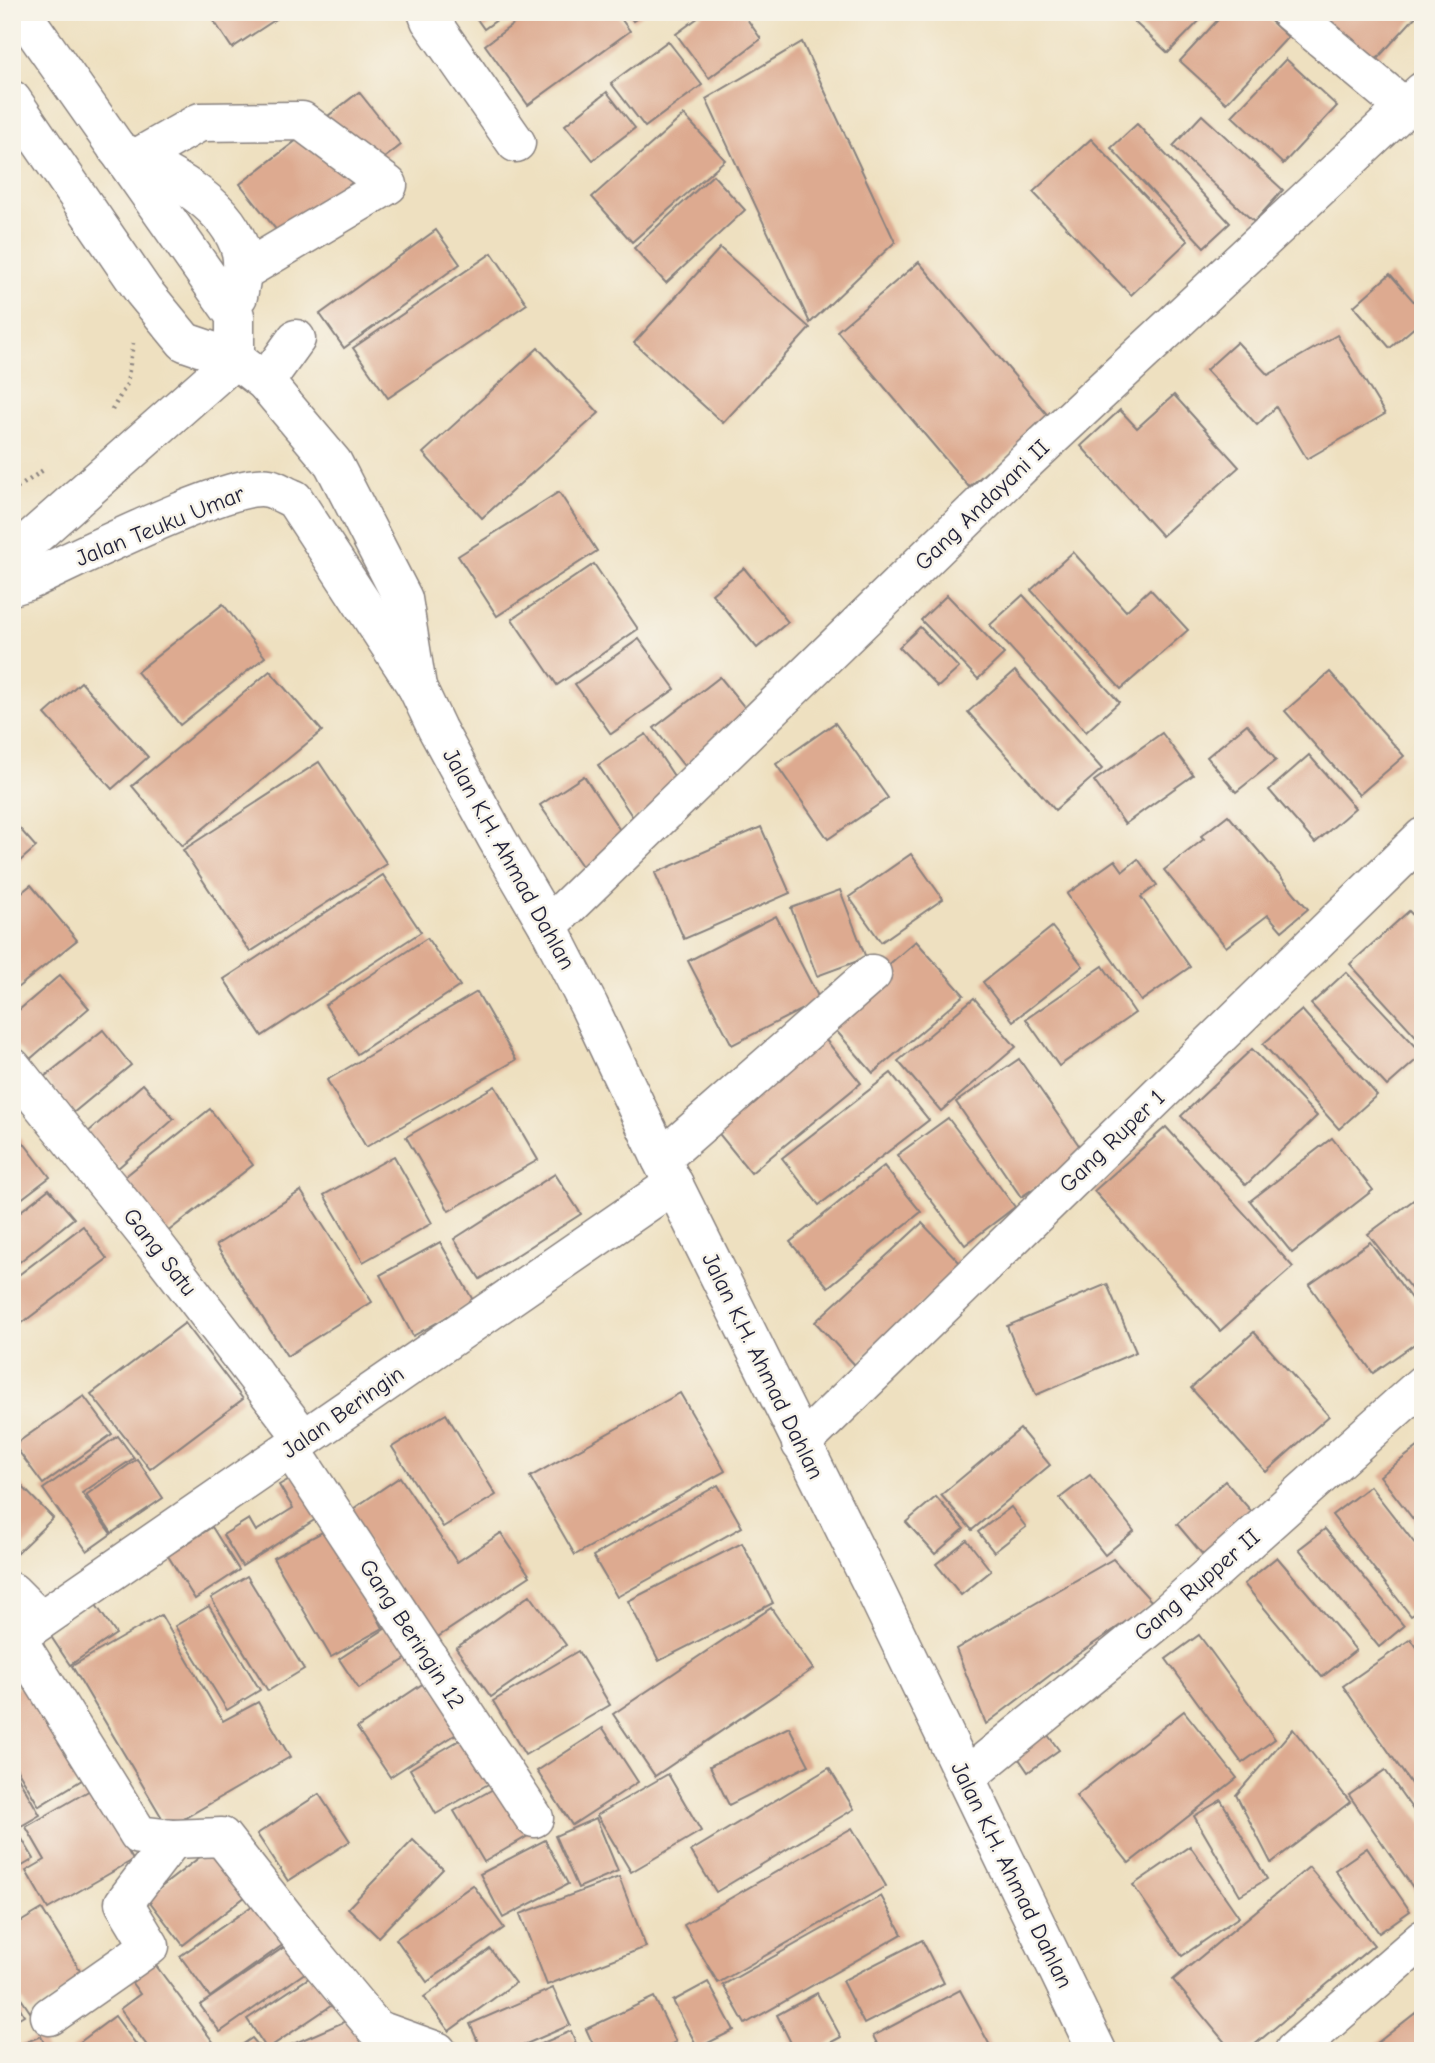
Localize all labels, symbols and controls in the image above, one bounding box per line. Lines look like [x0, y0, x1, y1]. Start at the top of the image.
street label: Gang Andayani II [909, 434, 1055, 576]
street label: Jalan Teuku Umar [72, 480, 249, 572]
street label: Jalan K.H. Ahmad Dahlan [437, 744, 581, 974]
street label: Gang Ruper 1 [1054, 1084, 1170, 1198]
street label: Gang Satu [117, 1203, 203, 1301]
street label: Jalan K.H. Ahmad Dahlan [696, 1248, 830, 1484]
street label: Jalan Beringin [277, 1360, 409, 1464]
street label: Gang Rupper II [1129, 1523, 1265, 1647]
street label: Gang Beringin 12 [354, 1554, 470, 1714]
street label: Jalan K.H. Ahmad Dahlan [945, 1757, 1079, 1993]

